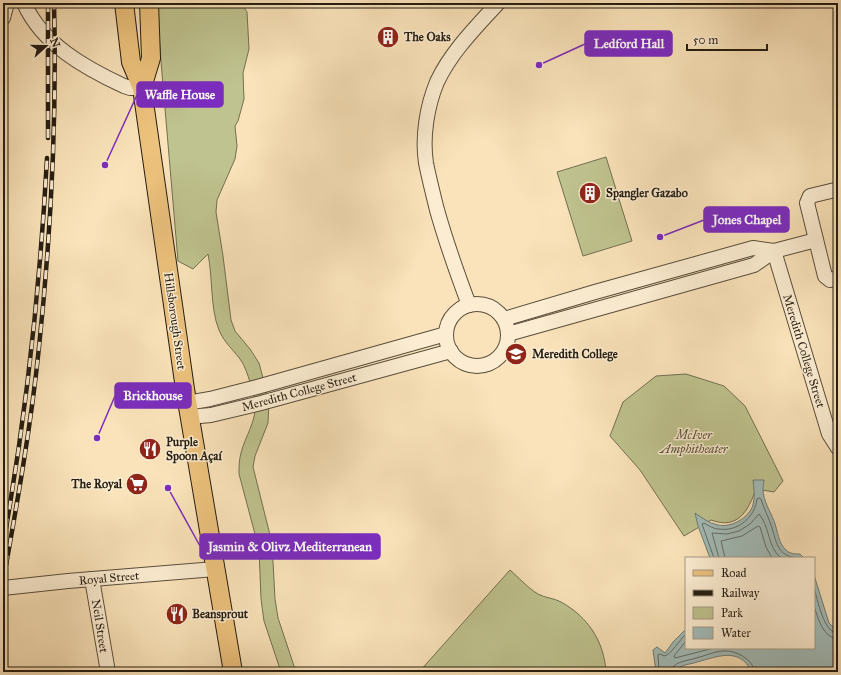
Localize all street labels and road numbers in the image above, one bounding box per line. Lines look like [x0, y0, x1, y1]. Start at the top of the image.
street label: Hillsborough Street [160, 271, 189, 371]
street label: Meredith College Street [779, 292, 828, 411]
street label: Meredith College Street [240, 370, 359, 415]
street label: Royal Street [78, 568, 141, 588]
street label: Neil Street [89, 598, 111, 654]

